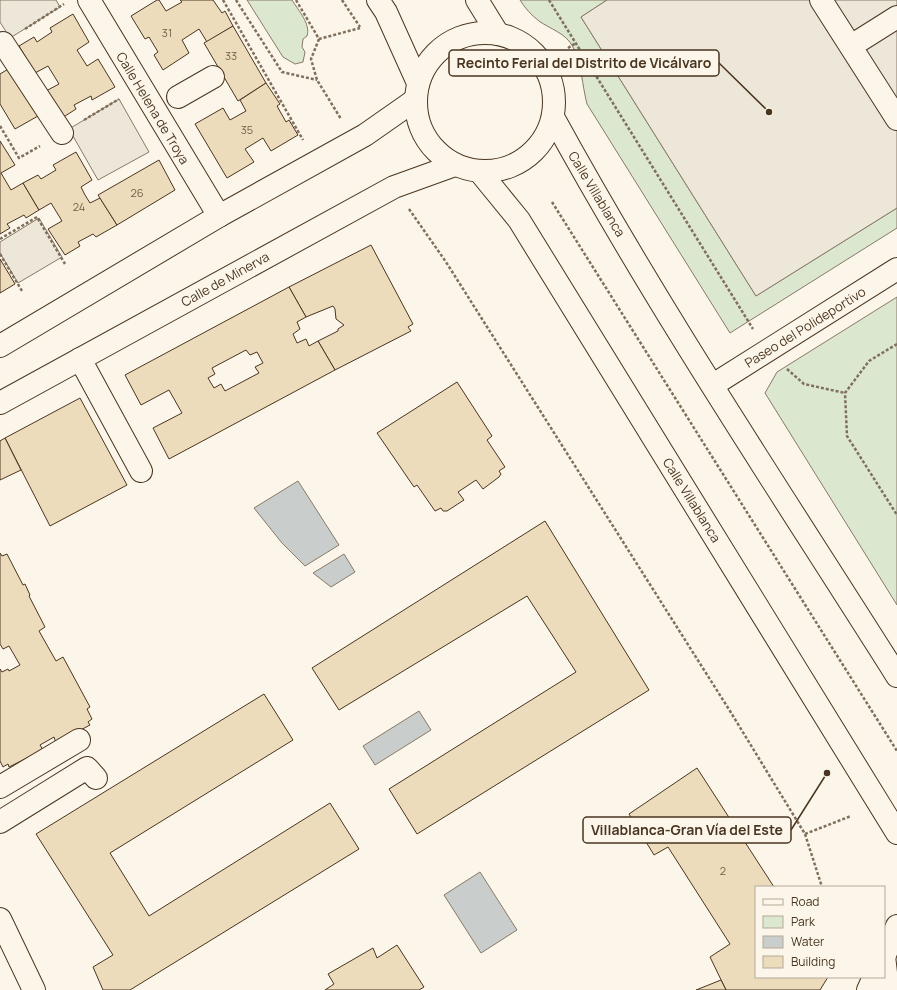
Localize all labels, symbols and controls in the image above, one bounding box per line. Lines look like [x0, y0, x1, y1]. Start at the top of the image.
house number: 31 [162, 25, 172, 40]
street label: Calle Helena de Troya [112, 48, 194, 168]
house number: 33 [225, 48, 237, 63]
callout: Recinto Ferial del Distrito de Vicálvaro [449, 50, 719, 76]
text: Recinto Ferial del Distrito de Vicálvaro [457, 53, 712, 72]
house number: 35 [241, 122, 253, 137]
street label: Calle Villablanca [564, 148, 630, 240]
house number: 26 [130, 185, 144, 200]
house number: 24 [73, 199, 85, 214]
street label: Calle de Minerva [178, 247, 272, 311]
street label: Paseo del Polideportivo [741, 282, 869, 372]
street label: Calle Villablanca [659, 454, 725, 546]
callout: Villablanca-Gran Vía del Este [583, 817, 791, 843]
text: Villablanca-Gran Vía del Este [591, 820, 783, 839]
house number: 2 [720, 863, 726, 878]
legend [755, 886, 885, 978]
text: Road [791, 893, 819, 910]
text: Park [791, 913, 816, 930]
text: Water [791, 933, 825, 950]
text: Building [791, 953, 835, 970]

